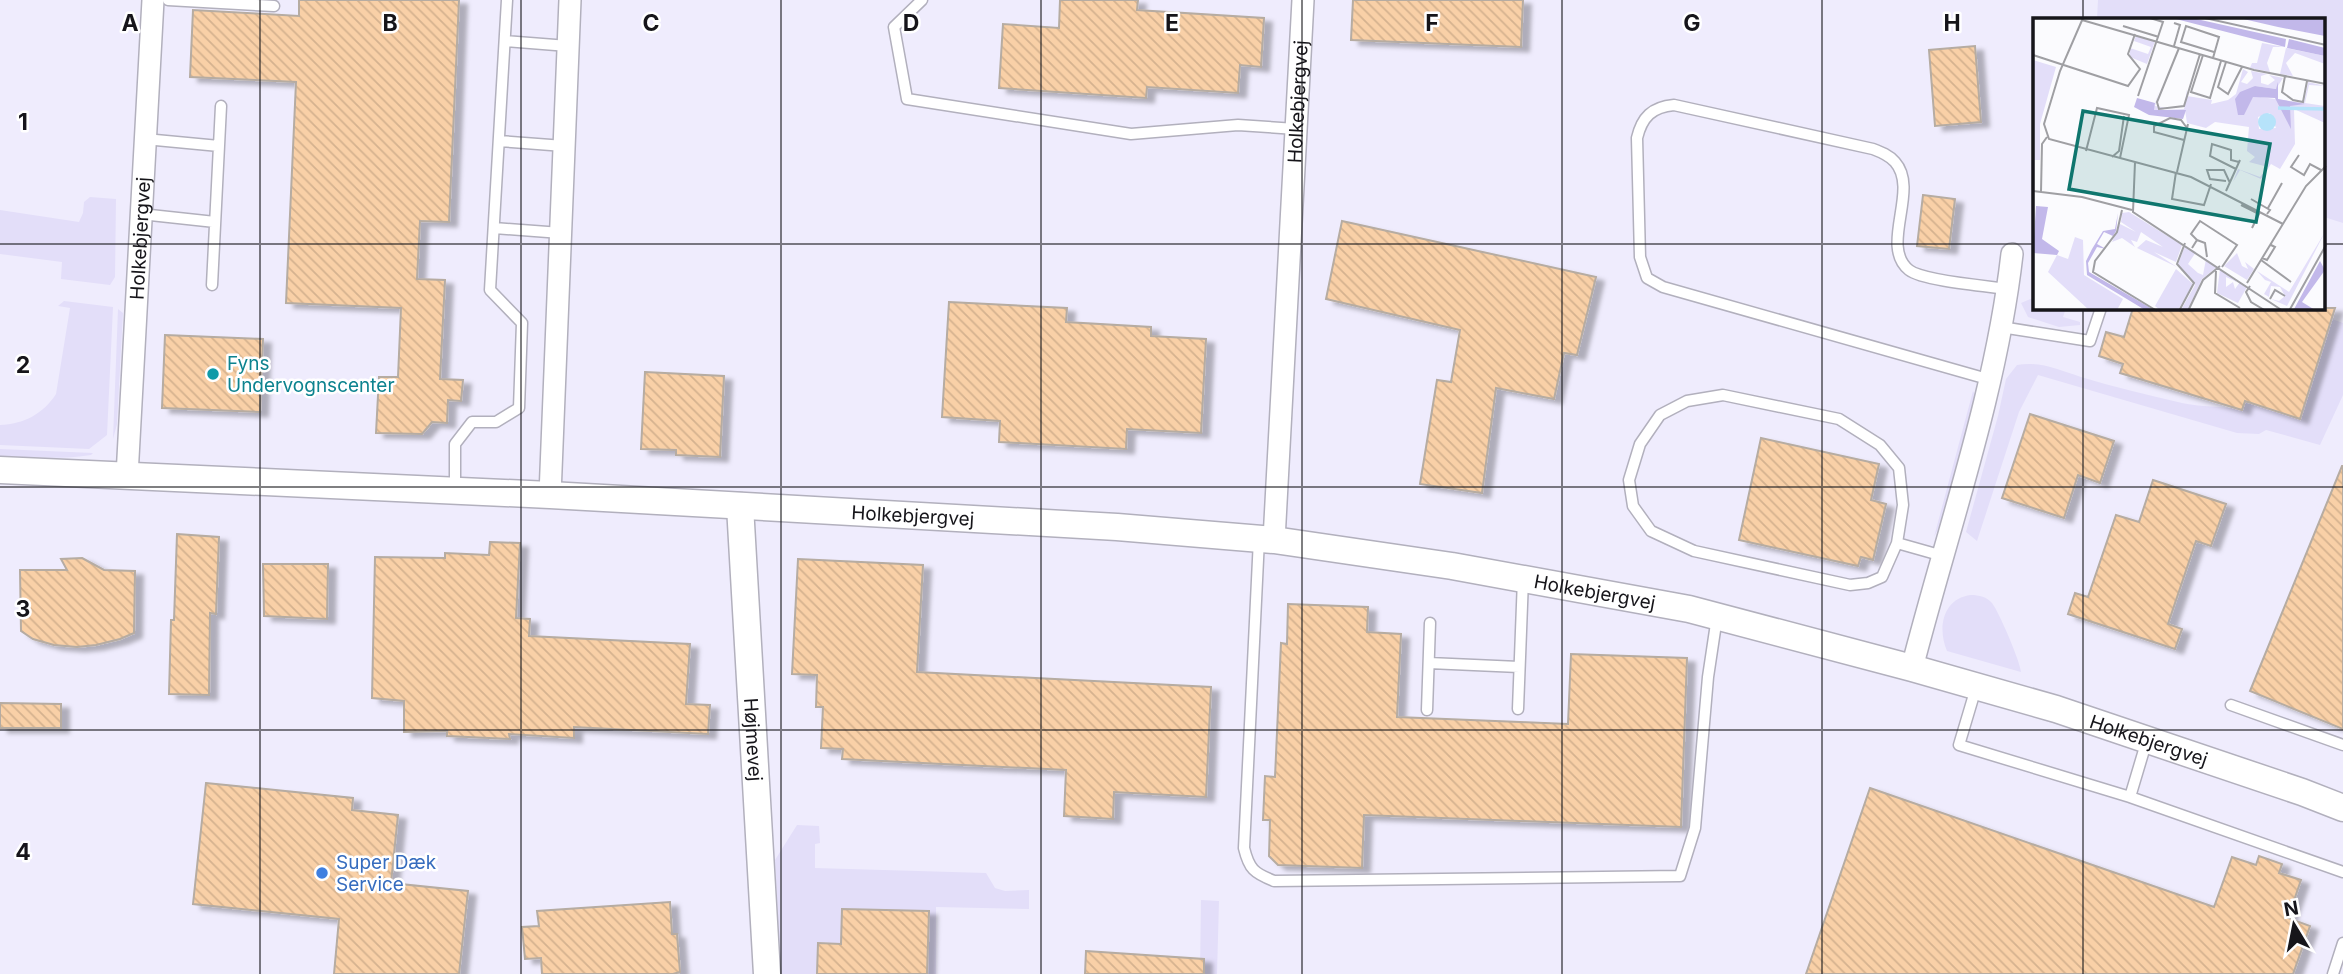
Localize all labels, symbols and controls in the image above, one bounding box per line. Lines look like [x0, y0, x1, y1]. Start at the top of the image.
text: A [121, 9, 139, 37]
text: B [382, 9, 398, 37]
text: C [642, 9, 660, 37]
text: D [903, 9, 919, 37]
text: E [1165, 9, 1179, 37]
text: F [1425, 9, 1439, 37]
text: G [1683, 9, 1701, 37]
text: H [1943, 9, 1961, 37]
inset map [2033, 18, 2326, 310]
street label: Holkebjergvej [1283, 40, 1312, 164]
text: 1 [18, 108, 28, 136]
street label: Holkebjergvej [125, 176, 155, 300]
text: 2 [16, 351, 30, 379]
place label: Fyns Undervognscenter [227, 352, 395, 397]
marker: Fyns Undervognscenter [205, 366, 221, 382]
street label: Holkebjergvej [851, 501, 975, 530]
street label: Holkebjergvej [1532, 570, 1657, 614]
text: 3 [16, 595, 30, 623]
street label: Højmevej [740, 697, 767, 782]
street label: Holkebjergvej [2087, 710, 2211, 771]
text: 4 [15, 838, 31, 866]
place label: Super Dæk Service [336, 851, 437, 896]
marker: Super Dæk Service [314, 865, 330, 881]
north arrow [2259, 890, 2329, 960]
text: N [2282, 896, 2300, 921]

